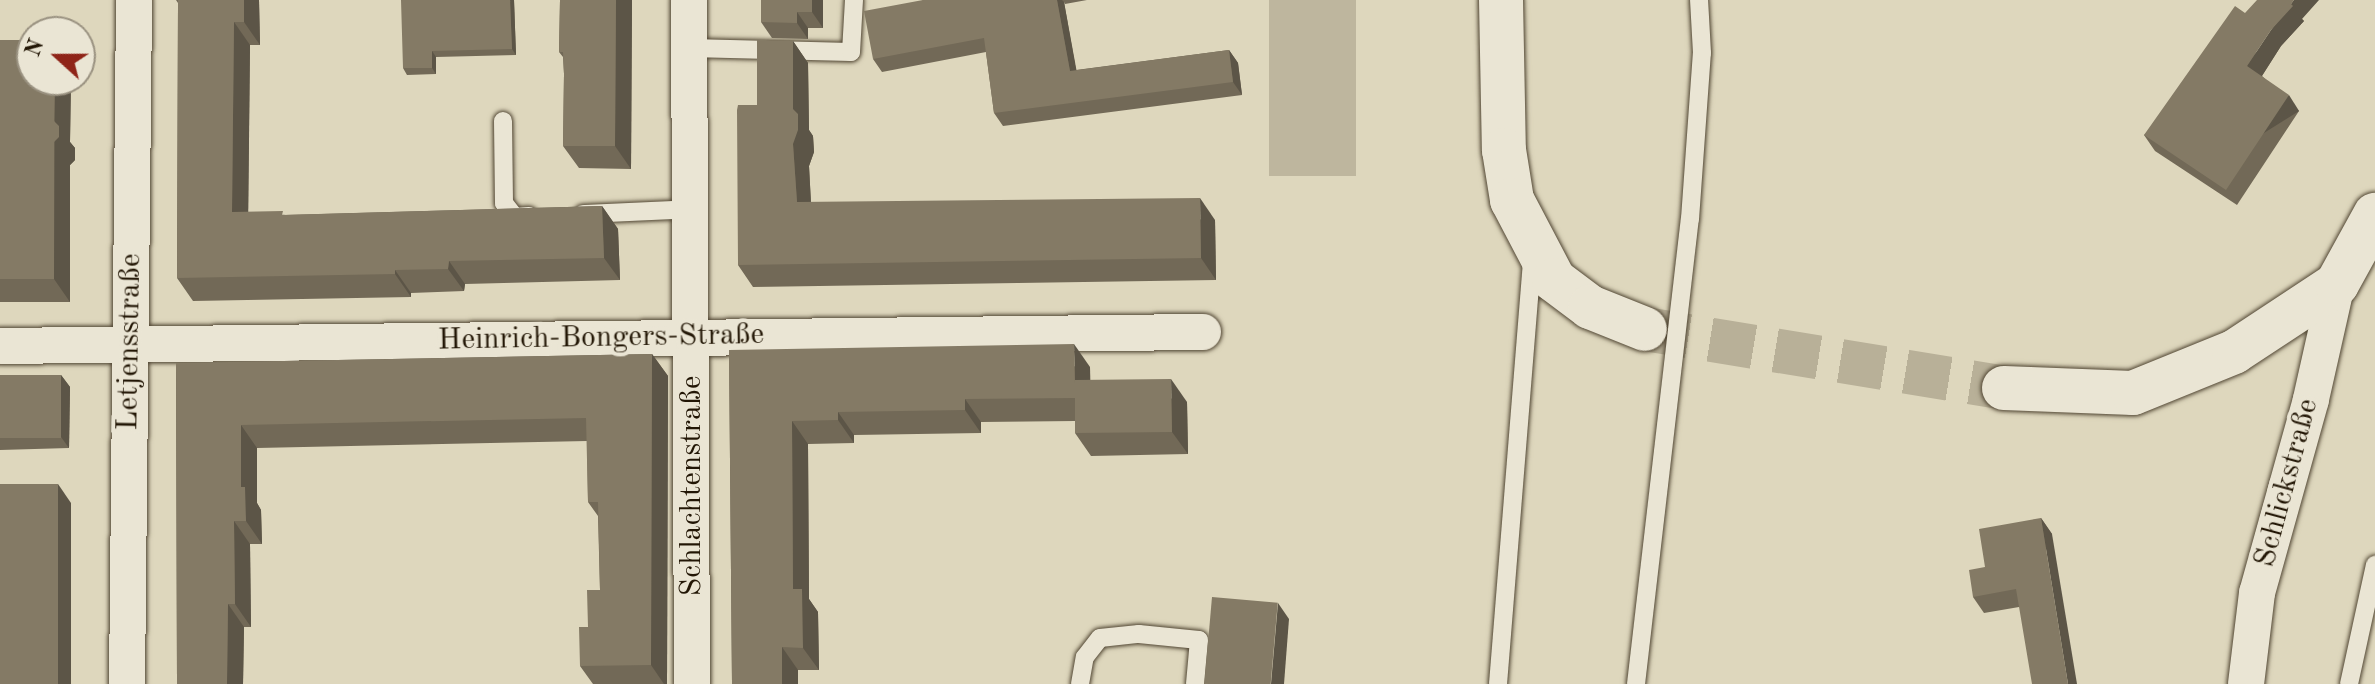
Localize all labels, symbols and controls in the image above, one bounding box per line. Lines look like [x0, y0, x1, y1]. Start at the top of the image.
north arrow [16, 16, 96, 96]
text: N [22, 36, 49, 60]
street label: Letjensstraße [110, 253, 150, 431]
street label: Heinrich-Bongers-Straße [437, 317, 765, 359]
street label: Schlachtenstraße [674, 375, 710, 597]
street label: Schlickstraße [2247, 395, 2327, 571]

